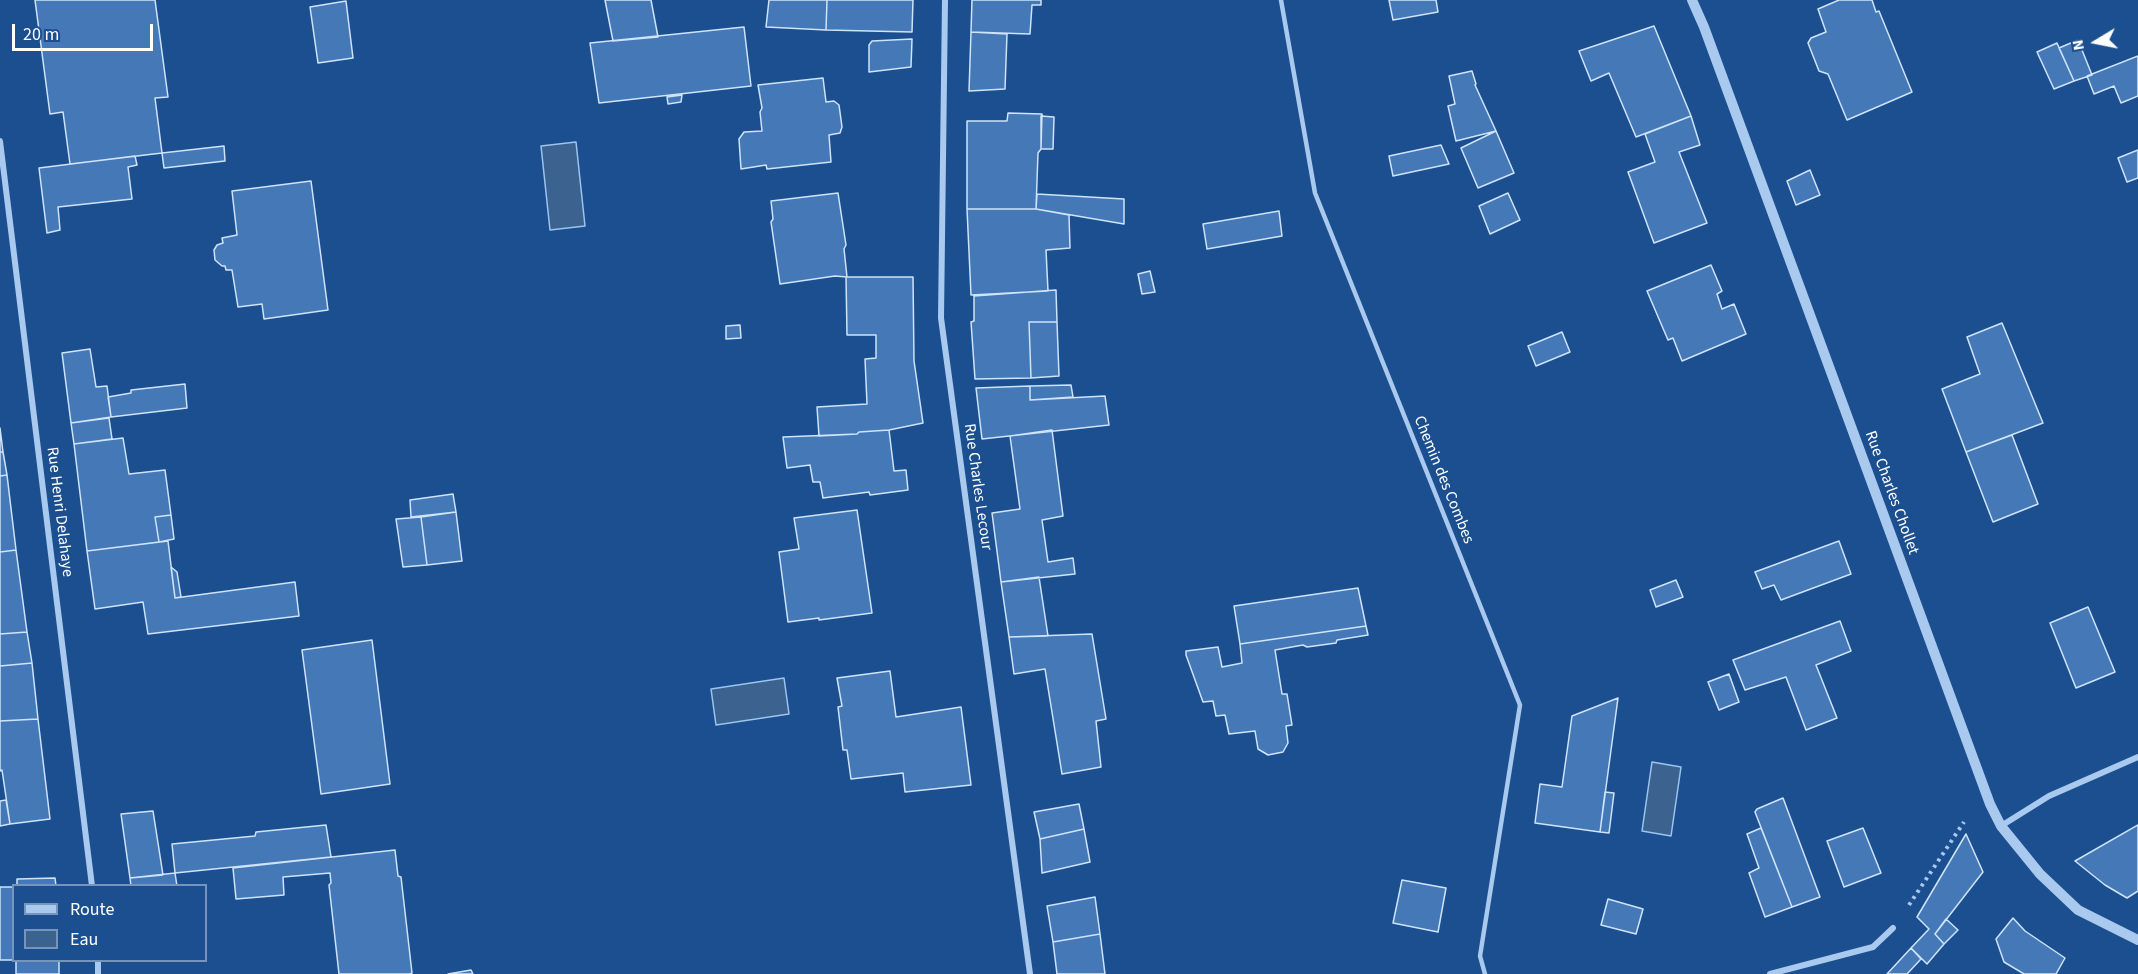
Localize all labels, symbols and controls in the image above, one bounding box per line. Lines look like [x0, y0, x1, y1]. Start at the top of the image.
scale bar [15, 12, 156, 50]
north arrow [2066, 12, 2126, 72]
text: 20 m [23, 22, 59, 47]
text: N [2067, 38, 2090, 52]
street label: Chemin des Combes [1409, 413, 1477, 547]
street label: Rue Charles Lecour [959, 422, 995, 552]
street label: Rue Charles Chollet [1860, 429, 1922, 557]
street label: Rue Henri Delahaye [42, 446, 76, 578]
legend [12, 884, 207, 962]
text: Route [70, 897, 114, 922]
text: Eau [70, 927, 98, 952]

